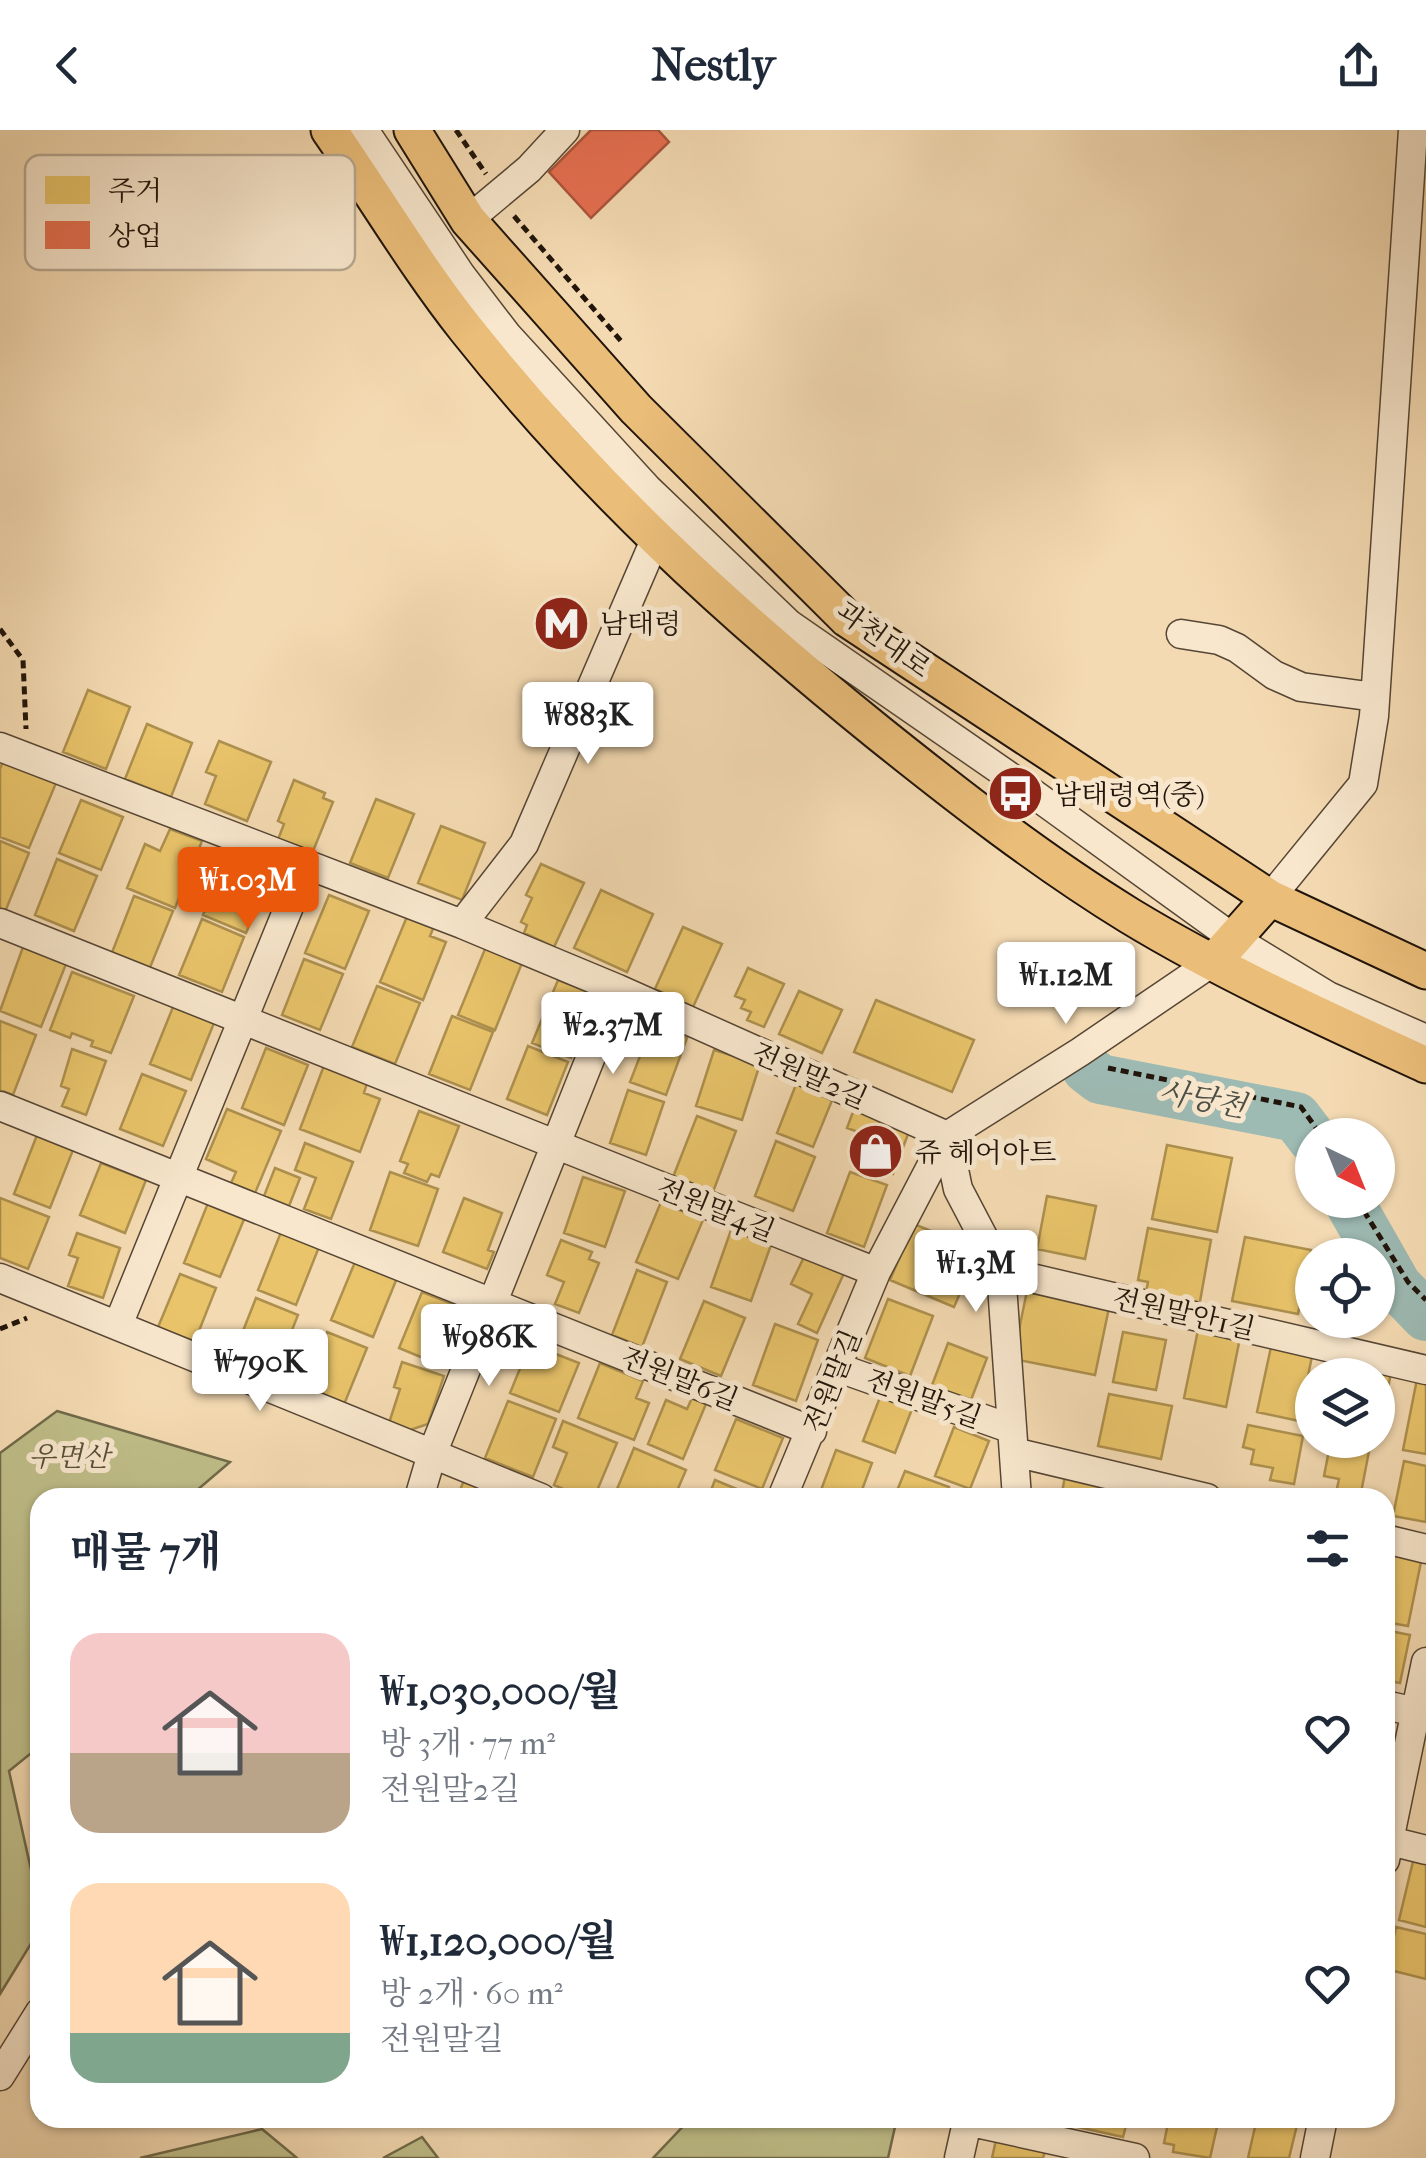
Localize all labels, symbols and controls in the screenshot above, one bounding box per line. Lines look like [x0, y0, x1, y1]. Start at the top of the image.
icon: back [40, 38, 95, 93]
icon: share [1331, 38, 1386, 93]
text: Nestly [651, 39, 775, 92]
legend [25, 155, 355, 270]
text: 주거 [108, 174, 162, 207]
text: 상업 [108, 219, 162, 252]
metro station icon: 남태령 [531, 593, 591, 653]
street label: 과천대로 [830, 594, 937, 685]
place label: 남태령 [600, 607, 681, 640]
pin: ₩883K [518, 682, 658, 767]
text: ₩883K [544, 696, 632, 733]
bus stop icon: 남태령역(중) [985, 764, 1045, 824]
place label: 남태령역(중) [1054, 778, 1205, 811]
pin: ₩1.03M [167, 847, 329, 932]
text: ₩1.03M [200, 861, 296, 898]
pin: ₩1.12M [985, 942, 1147, 1027]
text: ₩1.12M [1019, 956, 1113, 993]
pin: ₩2.37M [532, 992, 694, 1077]
text: ₩2.37M [563, 1006, 663, 1043]
street label: 전원말2길 [747, 1035, 873, 1115]
water label: 사당천 [1157, 1074, 1251, 1125]
north arrow [1295, 1118, 1395, 1218]
map controls [1295, 1118, 1395, 1458]
shop icon: 쥬 헤어아트 [846, 1122, 906, 1182]
place label: 쥬 헤어아트 [915, 1136, 1056, 1169]
street label: 전원말4길 [652, 1171, 780, 1248]
pin: ₩1.3M [906, 1230, 1046, 1315]
button: locate [1295, 1238, 1395, 1338]
text: ₩1.3M [937, 1244, 1015, 1281]
street label: 전원말안1길 [1109, 1281, 1258, 1346]
pin: ₩986K [419, 1304, 559, 1389]
text: ₩986K [443, 1318, 535, 1355]
street label: 전원말길 [797, 1325, 868, 1438]
pin: ₩790K [190, 1329, 330, 1414]
street label: 전원말6길 [616, 1340, 743, 1417]
text: ₩790K [214, 1343, 306, 1380]
button: layers [1295, 1358, 1395, 1458]
street label: 전원말5길 [862, 1362, 986, 1435]
park label: 우면산 [28, 1440, 114, 1473]
icon: filters [1300, 1521, 1355, 1576]
text: 매물 7개 [70, 1528, 221, 1577]
text: ₩1,030,000/월 [380, 1667, 621, 1716]
icon: home [150, 1673, 270, 1793]
icon: heart [1300, 1706, 1355, 1761]
text: 방 3개 · 77 m² [380, 1725, 555, 1762]
text: 전원말2길 [380, 1771, 520, 1808]
text: ₩1,120,000/월 [380, 1917, 617, 1966]
icon: home [150, 1923, 270, 2043]
icon: heart [1300, 1956, 1355, 2011]
text: 방 2개 · 60 m² [380, 1975, 563, 2012]
text: 전원말길 [380, 2021, 504, 2058]

